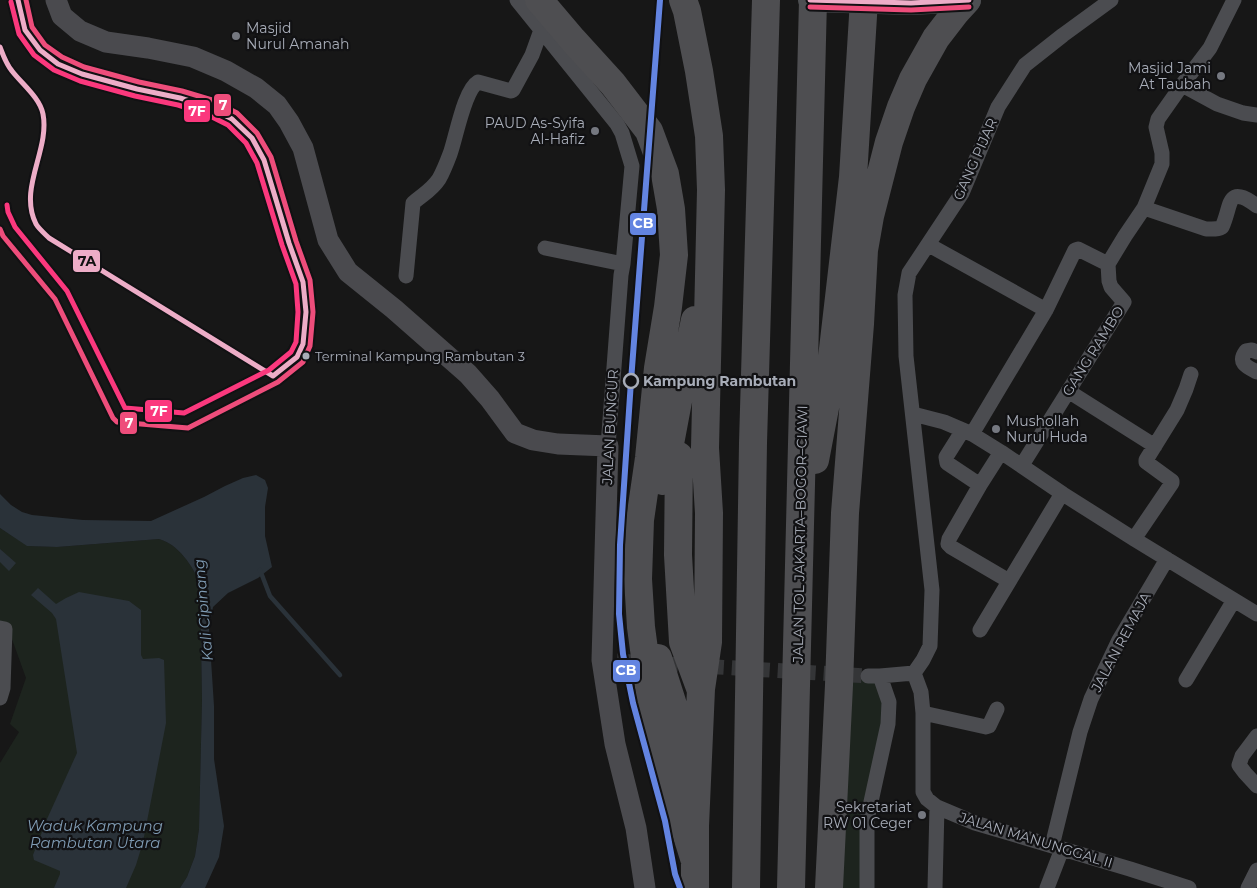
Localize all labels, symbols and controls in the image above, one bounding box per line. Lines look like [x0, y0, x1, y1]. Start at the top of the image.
place label: Masjid Nurul Amanah [246, 19, 350, 53]
marker: Masjid Nurul Amanah [230, 30, 242, 42]
place label: Masjid Jami At Taubah [1128, 59, 1211, 93]
marker: Masjid Jami At Taubah [1215, 70, 1227, 82]
line badge: 7 [213, 93, 232, 117]
text: 7 [219, 96, 228, 114]
line badge: 7F [183, 99, 211, 123]
text: 7F [188, 102, 206, 120]
place label: PAUD As-Syifa Al-Hafiz [485, 114, 585, 148]
street label: GANG PIJAR [949, 115, 1001, 203]
marker: PAUD As-Syifa Al-Hafiz [589, 125, 601, 137]
line badge: CB [629, 212, 657, 236]
text: CB [633, 214, 654, 232]
line badge: 7A [72, 249, 101, 273]
text: 7A [78, 252, 97, 270]
street label: GANG RAMBO [1058, 303, 1128, 399]
place label: Terminal Kampung Rambutan 3 [315, 348, 525, 364]
marker: Terminal Kampung Rambutan 3 [301, 351, 311, 361]
street label: JALAN BUNGUR [598, 369, 622, 486]
place label: Kampung Rambutan [643, 372, 796, 390]
marker: Kampung Rambutan [623, 373, 639, 389]
line badge: 7F [144, 399, 173, 423]
text: 7F [150, 402, 168, 420]
street label: JALAN TOL JAKARTA–BOGOR–CIAWI [789, 405, 811, 664]
line badge: 7 [119, 411, 138, 435]
place label: Mushollah Nurul Huda [1006, 412, 1088, 446]
text: 7 [125, 414, 134, 432]
marker: Mushollah Nurul Huda [990, 423, 1002, 435]
water label: Kali Cipinang [189, 558, 217, 662]
street label: JALAN REMAJA [1087, 588, 1155, 696]
line badge: CB [612, 659, 641, 683]
text: CB [616, 661, 637, 679]
place label: Sekretariat RW 01 Ceger [823, 798, 912, 832]
street label: JALAN MANUNGGAL II [956, 808, 1115, 872]
marker: Sekretariat RW 01 Ceger [916, 809, 928, 821]
water label: Waduk Kampung Rambutan Utara [27, 816, 163, 852]

